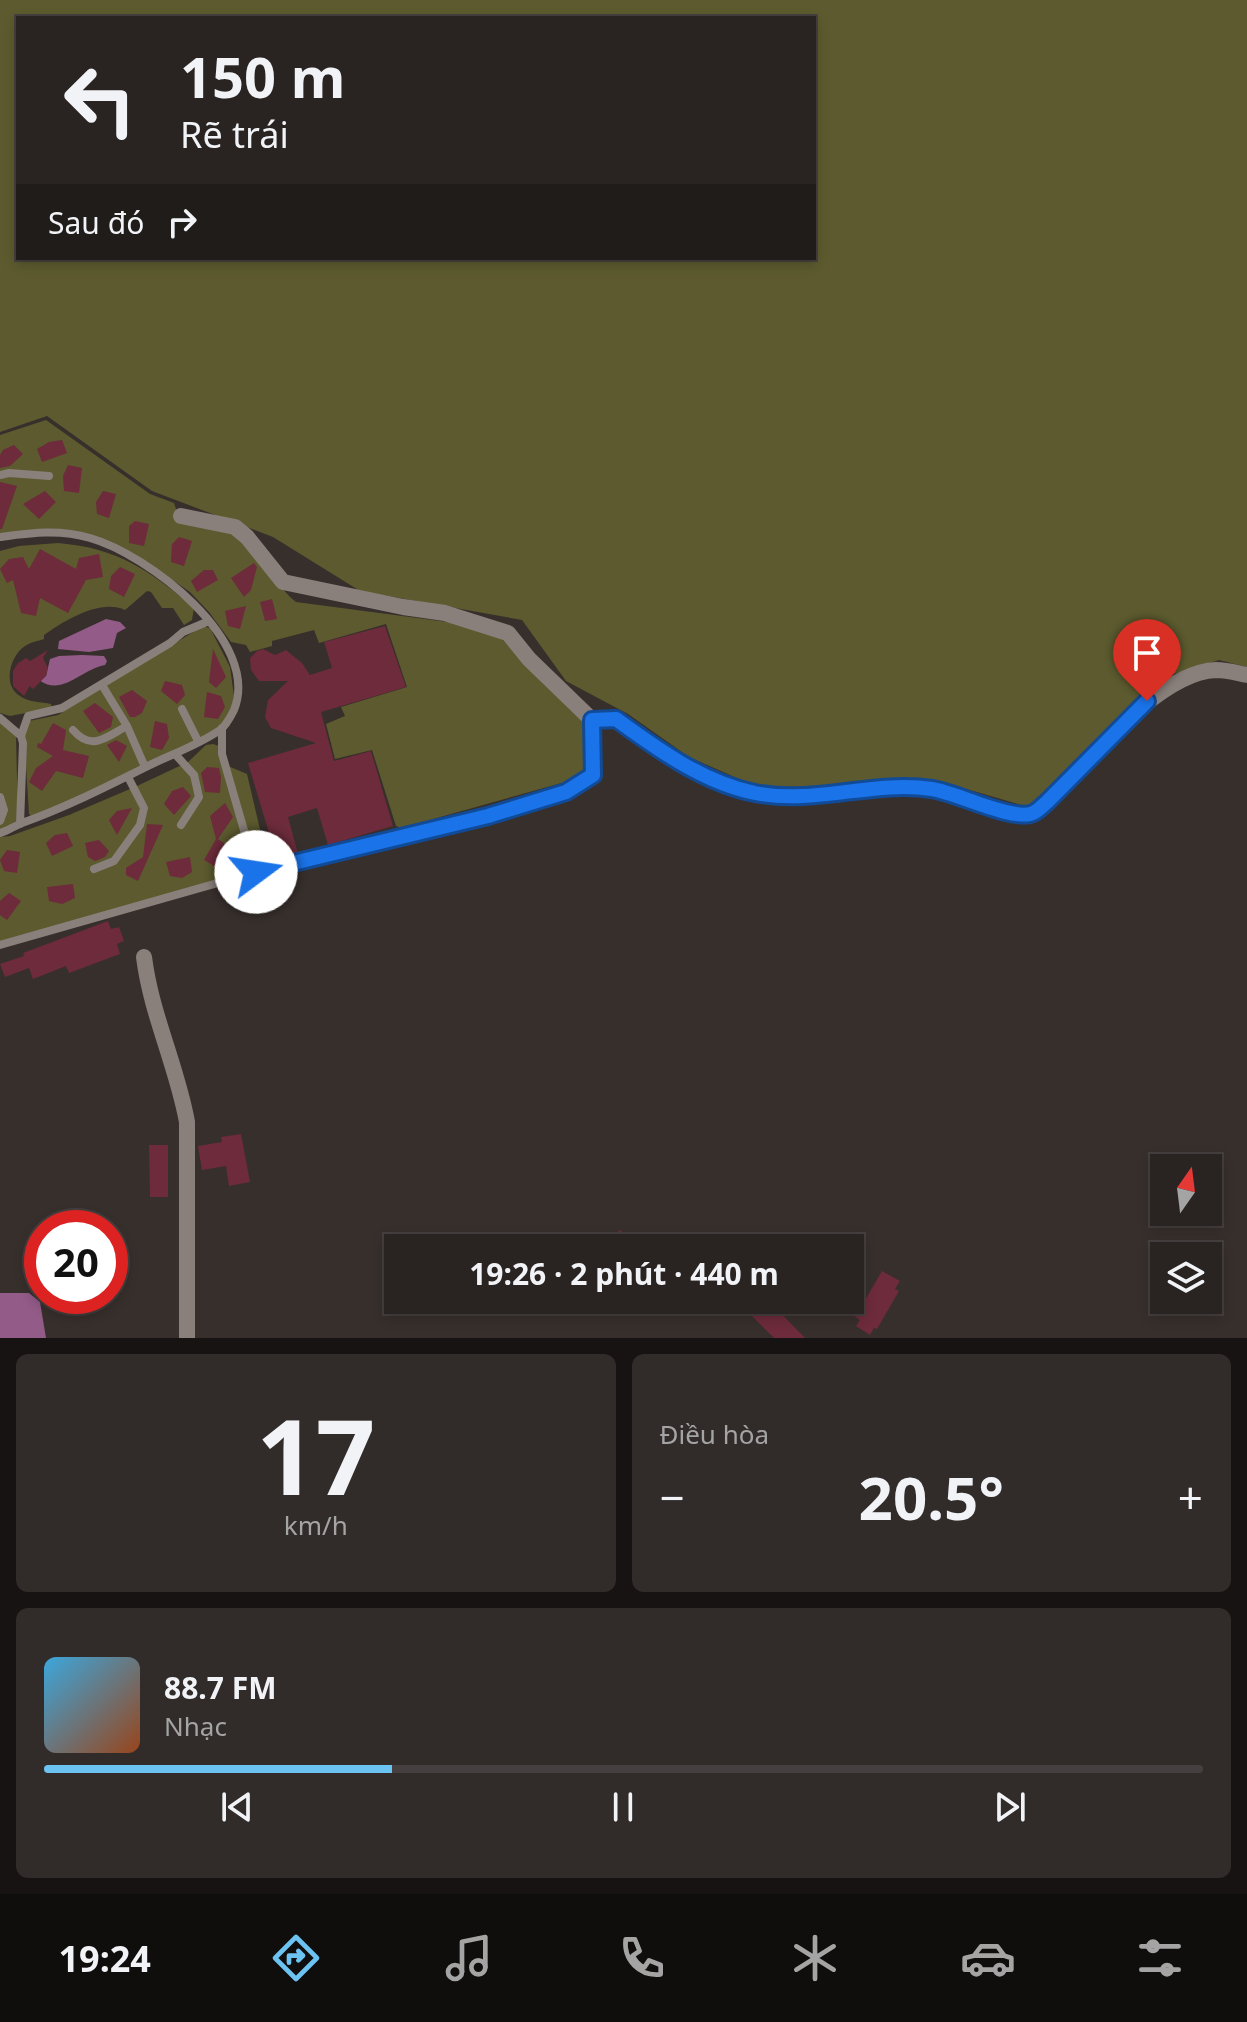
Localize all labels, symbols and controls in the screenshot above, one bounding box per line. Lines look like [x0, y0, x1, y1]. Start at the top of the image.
text: 150 m [180, 38, 345, 114]
icon: left [48, 48, 152, 152]
text: Rẽ trái [180, 110, 289, 159]
icon: right [160, 200, 204, 244]
text: Sau đó [48, 202, 144, 243]
pin [1113, 619, 1181, 701]
icon: arrive [1125, 631, 1169, 675]
position arrow [214, 830, 298, 914]
north arrow [1150, 1154, 1222, 1226]
map controls [1150, 1154, 1222, 1314]
speed limit sign: 20 [24, 1210, 128, 1314]
button: layers [1150, 1242, 1222, 1314]
text: 19:26 · 2 phút · 440 m [469, 1253, 779, 1294]
text: 17 [256, 1384, 375, 1525]
text: Điều hòa [660, 1416, 769, 1452]
text: 20.5° [859, 1456, 1004, 1538]
text: − [660, 1467, 685, 1527]
text: + [1178, 1467, 1203, 1527]
text: km/h [284, 1507, 348, 1543]
text: 88.7 FM [164, 1667, 276, 1708]
text: Nhạc [164, 1708, 227, 1744]
icon: previous [215, 1785, 259, 1829]
icon: pause [601, 1785, 645, 1829]
icon: next [988, 1785, 1032, 1829]
icon: directions [268, 1930, 324, 1986]
icon: music [441, 1930, 497, 1986]
icon: phone [614, 1930, 670, 1986]
icon: climate [787, 1930, 843, 1986]
icon: car [960, 1930, 1016, 1986]
icon: filters [1132, 1930, 1188, 1986]
text: 19:24 [58, 1934, 151, 1983]

